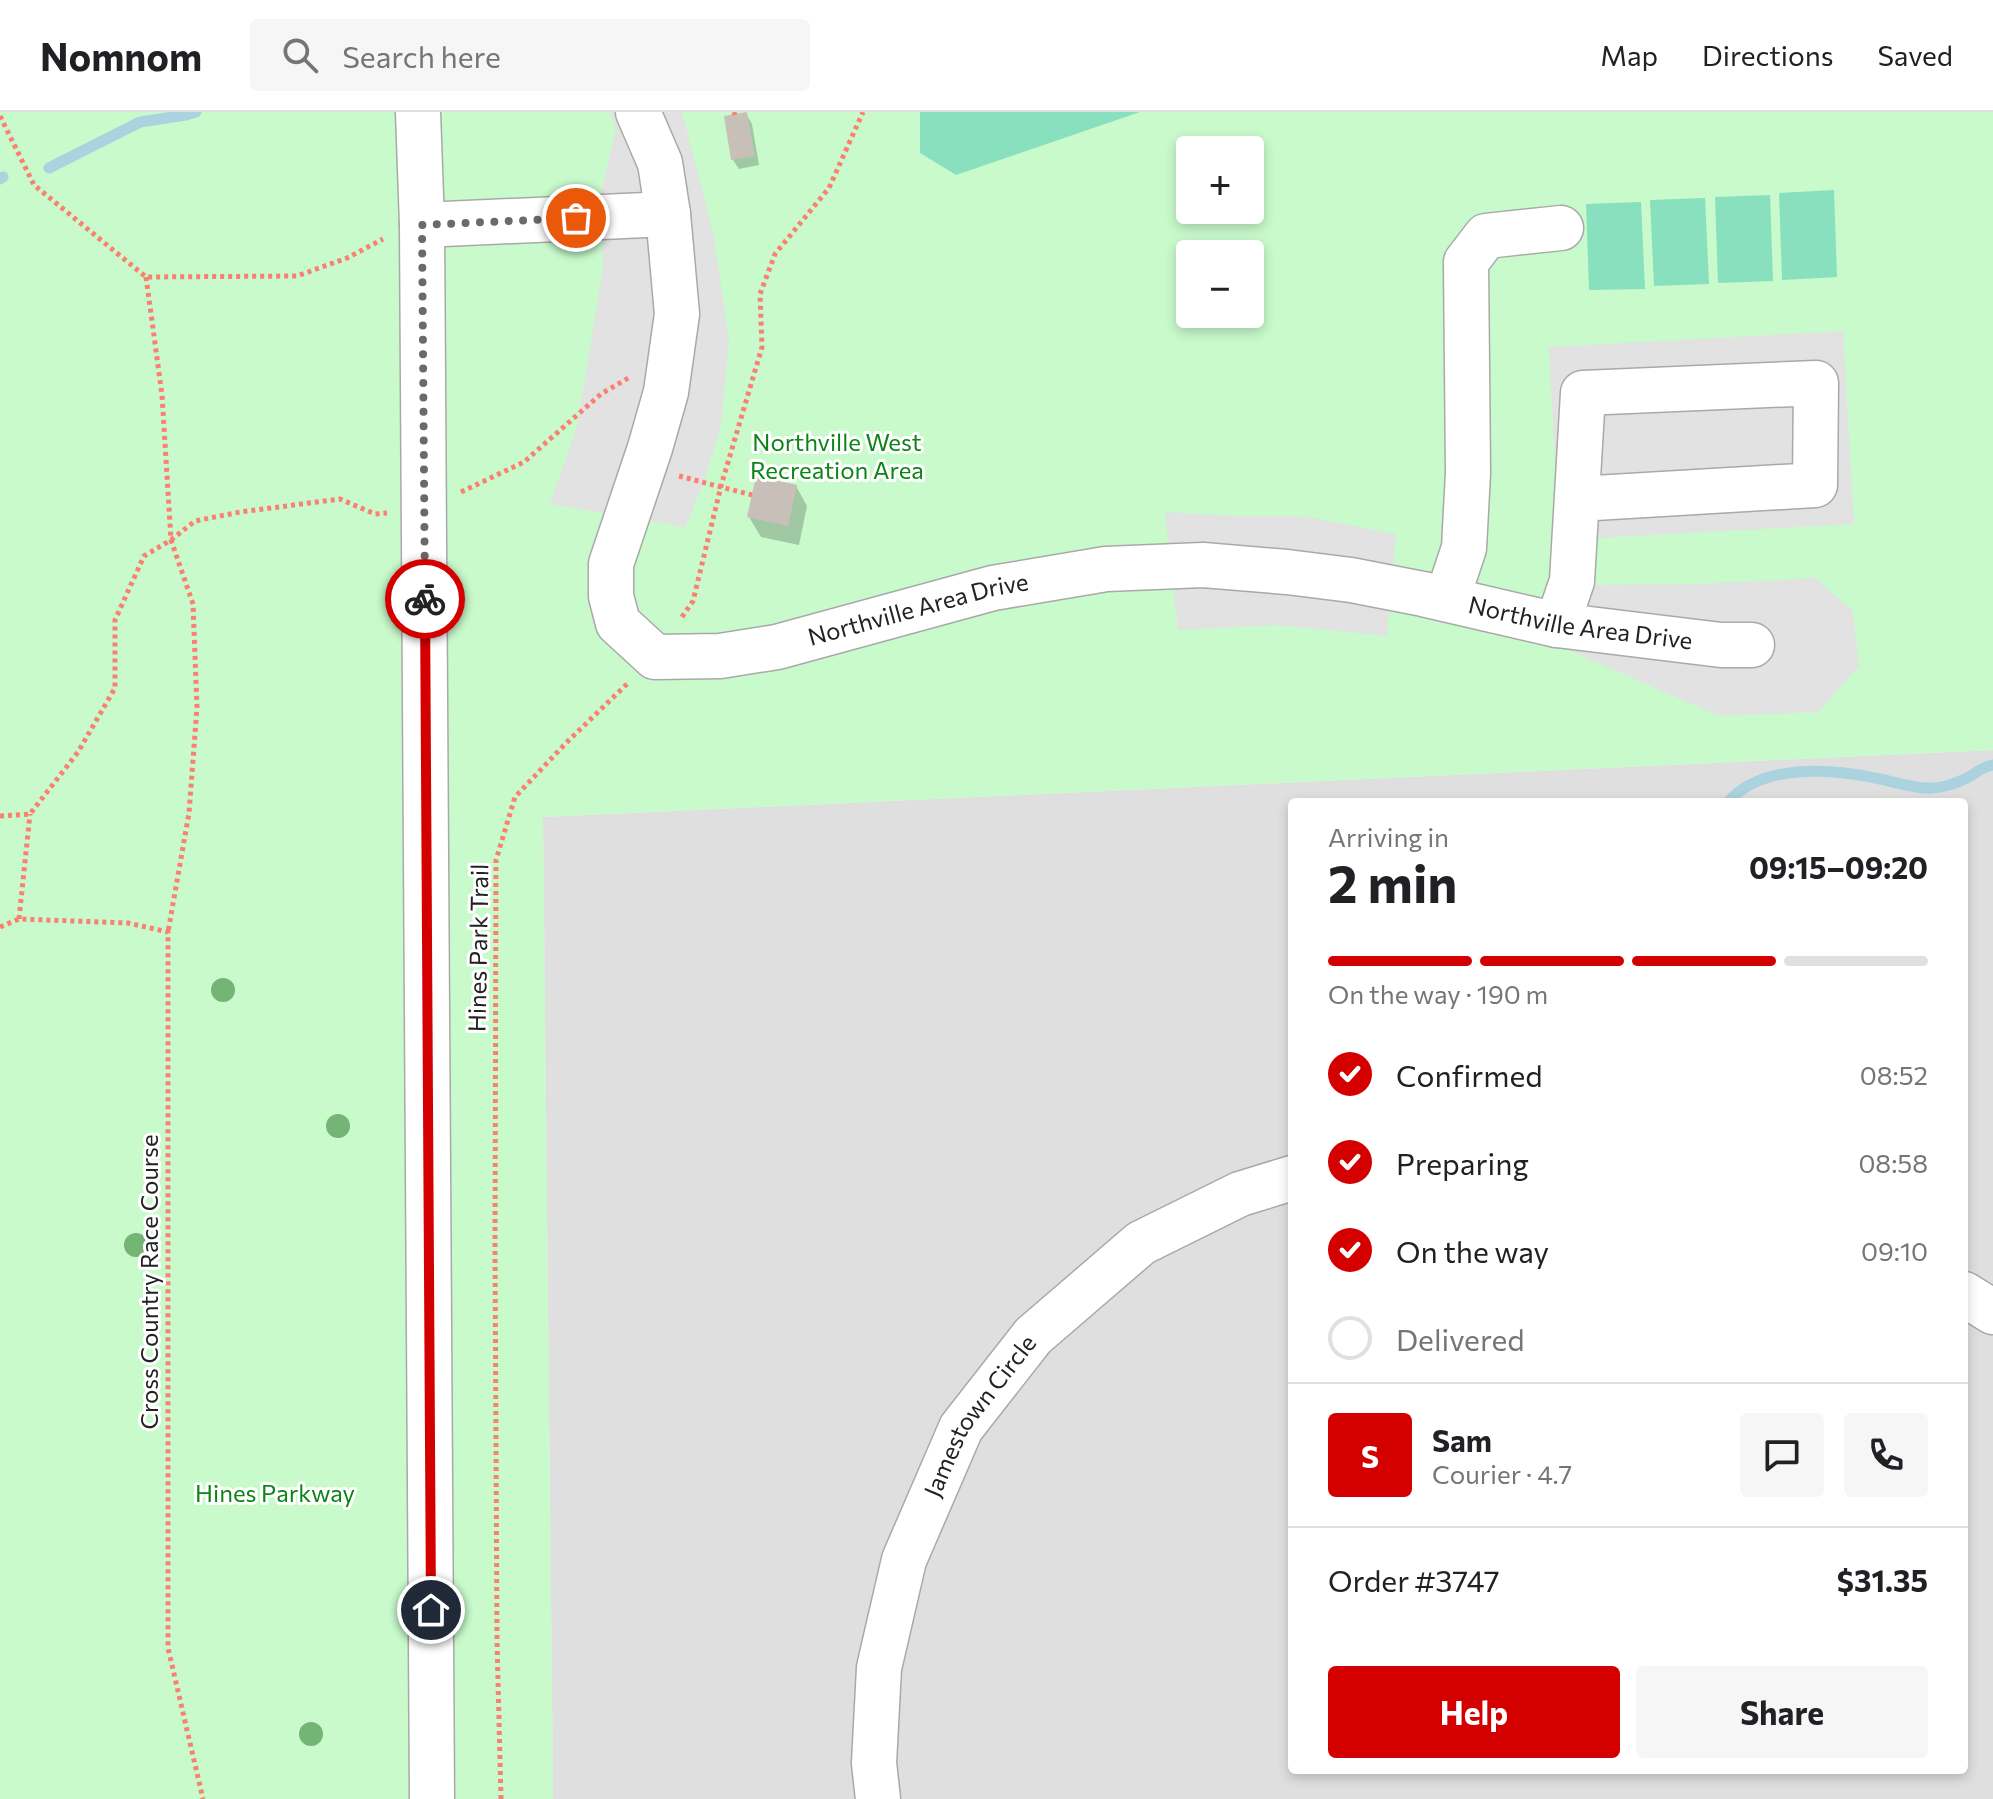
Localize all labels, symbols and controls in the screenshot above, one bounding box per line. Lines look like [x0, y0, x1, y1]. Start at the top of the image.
search box [250, 19, 810, 91]
text: Nomnom [40, 32, 202, 79]
icon: search [278, 33, 322, 77]
text: Search here [342, 37, 501, 74]
text: Map [1600, 38, 1658, 72]
text: Directions [1702, 38, 1833, 72]
text: Saved [1877, 38, 1953, 72]
map controls [1176, 136, 1264, 328]
button: + [1176, 136, 1264, 224]
pin [542, 184, 610, 252]
icon: bag [554, 196, 598, 240]
button: − [1176, 240, 1264, 328]
park label: Northville West Recreation Area [750, 427, 924, 484]
courier [385, 559, 465, 639]
street label: Northville Area Drive [804, 566, 1030, 651]
icon: bike [403, 577, 447, 621]
street label: Northville Area Drive [1466, 589, 1694, 654]
text: Arriving in [1328, 821, 1449, 852]
text: 09:15–09:20 [1749, 848, 1928, 885]
text: 2 min [1328, 850, 1457, 914]
street label: Hines Park Trail [462, 864, 493, 1032]
text: On the way · 190 m [1328, 978, 1548, 1009]
icon: check [1328, 1052, 1372, 1096]
text: Confirmed [1396, 1056, 1543, 1093]
text: 08:52 [1860, 1059, 1928, 1090]
street label: Cross Country Race Course [134, 1134, 163, 1430]
icon: check [1328, 1140, 1372, 1184]
text: Preparing [1396, 1144, 1529, 1181]
text: 08:58 [1858, 1147, 1928, 1178]
icon: check [1328, 1228, 1372, 1272]
text: On the way [1396, 1232, 1549, 1269]
text: 09:10 [1861, 1235, 1928, 1266]
text: Delivered [1396, 1320, 1525, 1357]
street label: Jamestown Circle [917, 1328, 1041, 1501]
button: chat [1740, 1413, 1824, 1497]
button: phone [1844, 1413, 1928, 1497]
text: Sam [1432, 1421, 1492, 1458]
text: S [1361, 1437, 1379, 1474]
text: Courier · 4.7 [1432, 1458, 1572, 1489]
park label: Hines Parkway [195, 1478, 355, 1507]
text: Order #3747 [1328, 1561, 1500, 1598]
text: $31.35 [1837, 1561, 1928, 1598]
pin [397, 1576, 465, 1644]
icon: home [409, 1588, 453, 1632]
button: Help [1328, 1666, 1620, 1758]
button: Share [1636, 1666, 1928, 1758]

